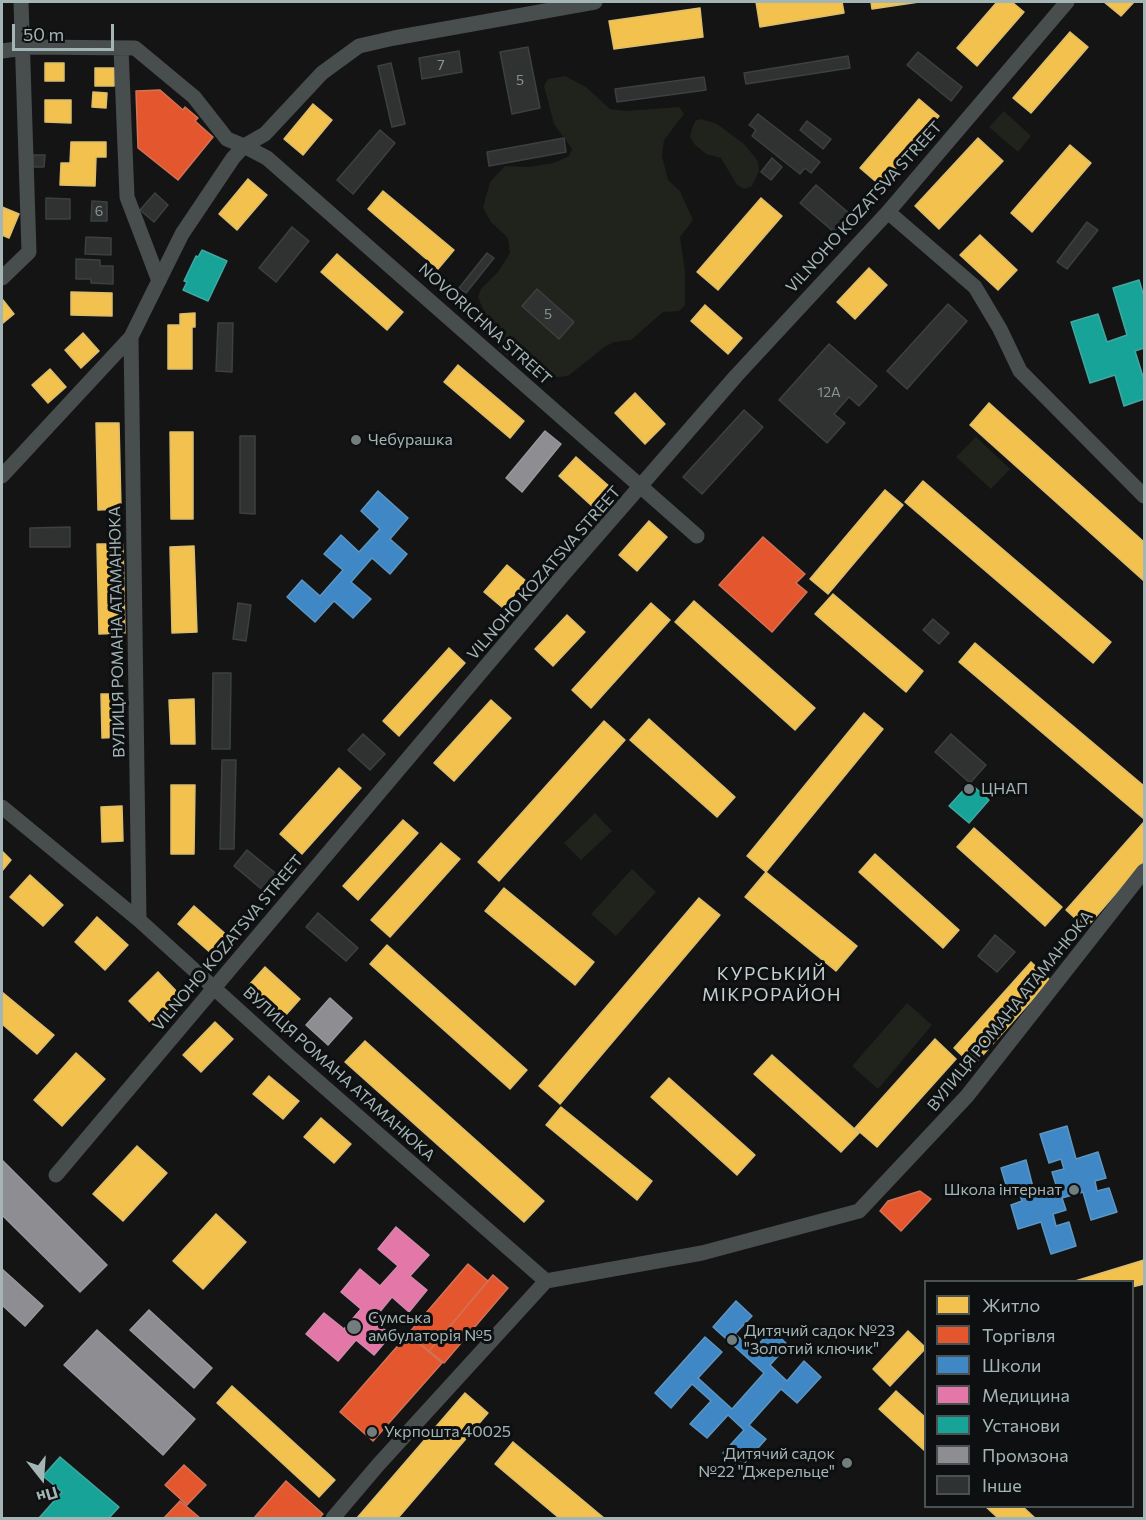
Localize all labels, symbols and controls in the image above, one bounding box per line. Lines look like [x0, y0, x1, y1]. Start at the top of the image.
scale bar [15, 12, 117, 50]
text: 50 m [23, 23, 64, 45]
house number: 7 [437, 57, 445, 73]
house number: 5 [516, 72, 524, 88]
street label: VILNOHO KOZATSVA STREET [782, 117, 946, 297]
house number: 6 [95, 203, 103, 219]
street label: NOVORICHNA STREET [415, 259, 555, 389]
house number: 5 [544, 306, 552, 322]
house number: 12А [817, 384, 841, 400]
place label: Чебурашка [368, 430, 453, 450]
marker: Чебурашка [349, 433, 363, 447]
street label: VILNOHO KOZATSVA STREET [463, 482, 625, 664]
street label: ВУЛИЦЯ РОМАНА АТАМАНЮКА [105, 506, 129, 758]
place label: ЦНАП [981, 779, 1028, 799]
marker: ЦНАП [962, 782, 976, 796]
street label: VILNOHO KOZATSVA STREET [149, 851, 307, 1035]
street label: ВУЛИЦЯ РОМАНА АТАМАНЮКА [923, 907, 1097, 1115]
district label: КУРСЬКИЙ МІКРОРАЙОН [702, 963, 842, 1006]
street label: ВУЛИЦЯ РОМАНА АТАМАНЮКА [239, 983, 439, 1165]
place label: Школа інтернат [944, 1180, 1062, 1200]
marker: Школа інтернат [1067, 1183, 1081, 1197]
legend [924, 1280, 1134, 1508]
text: Житло [982, 1294, 1040, 1316]
place label: Сумська амбулаторія №5 [368, 1308, 492, 1346]
marker: Сумська амбулаторія №5 [345, 1318, 363, 1336]
place label: Дитячий садок №23 "Золотий ключик" [744, 1321, 895, 1359]
text: Торгівля [982, 1324, 1055, 1346]
marker: Дитячий садок №23 "Золотий ключик" [725, 1333, 739, 1347]
text: Школи [982, 1354, 1041, 1376]
text: Медицина [982, 1384, 1070, 1406]
text: Установи [982, 1414, 1060, 1436]
place label: Укрпошта 40025 [384, 1422, 511, 1442]
marker: Укрпошта 40025 [365, 1425, 379, 1439]
place label: Дитячий садок №22 "Джерельце" [698, 1444, 835, 1482]
text: Промзона [982, 1444, 1069, 1466]
north arrow [12, 1448, 72, 1508]
marker: Дитячий садок №22 "Джерельце" [840, 1456, 854, 1470]
text: Інше [982, 1474, 1022, 1496]
text: Пн [35, 1484, 60, 1508]

